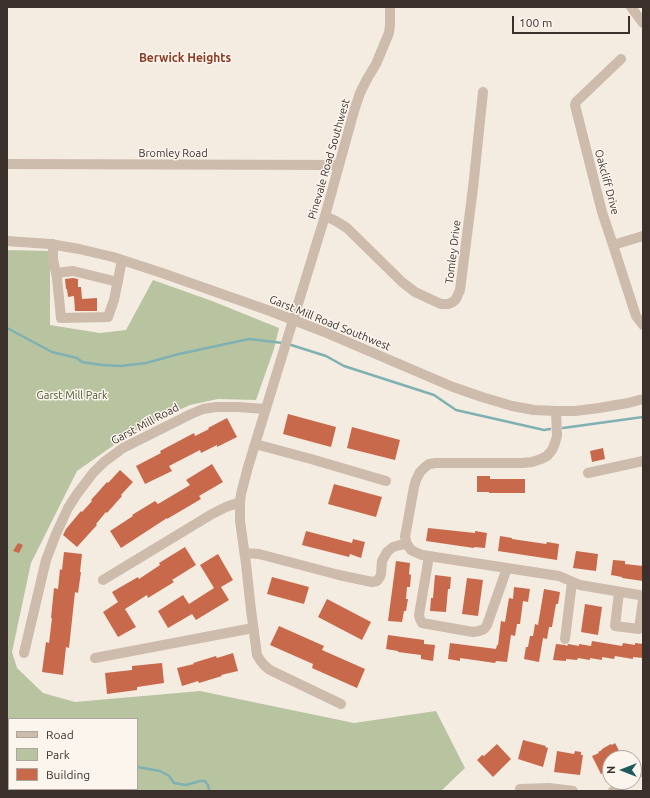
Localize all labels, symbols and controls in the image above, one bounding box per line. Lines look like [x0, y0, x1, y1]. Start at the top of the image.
scale bar [514, 8, 632, 34]
text: 100 m [519, 16, 552, 29]
district label: Berwick Heights [139, 51, 231, 65]
street label: Pinevale Road Southwest [305, 97, 353, 221]
street label: Bromley Road [138, 146, 208, 160]
street label: Oakcliff Drive [592, 148, 622, 216]
street label: Tomley Drive [443, 219, 463, 285]
street label: Garst Mill Road Southwest [267, 293, 393, 353]
park label: Garst Mill Park [36, 388, 108, 402]
street label: Garst Mill Road [109, 401, 181, 447]
legend [8, 718, 138, 790]
text: Road [46, 728, 74, 741]
text: Park [46, 748, 70, 761]
north arrow [602, 750, 642, 790]
text: N [605, 766, 617, 774]
text: Building [46, 768, 90, 781]

